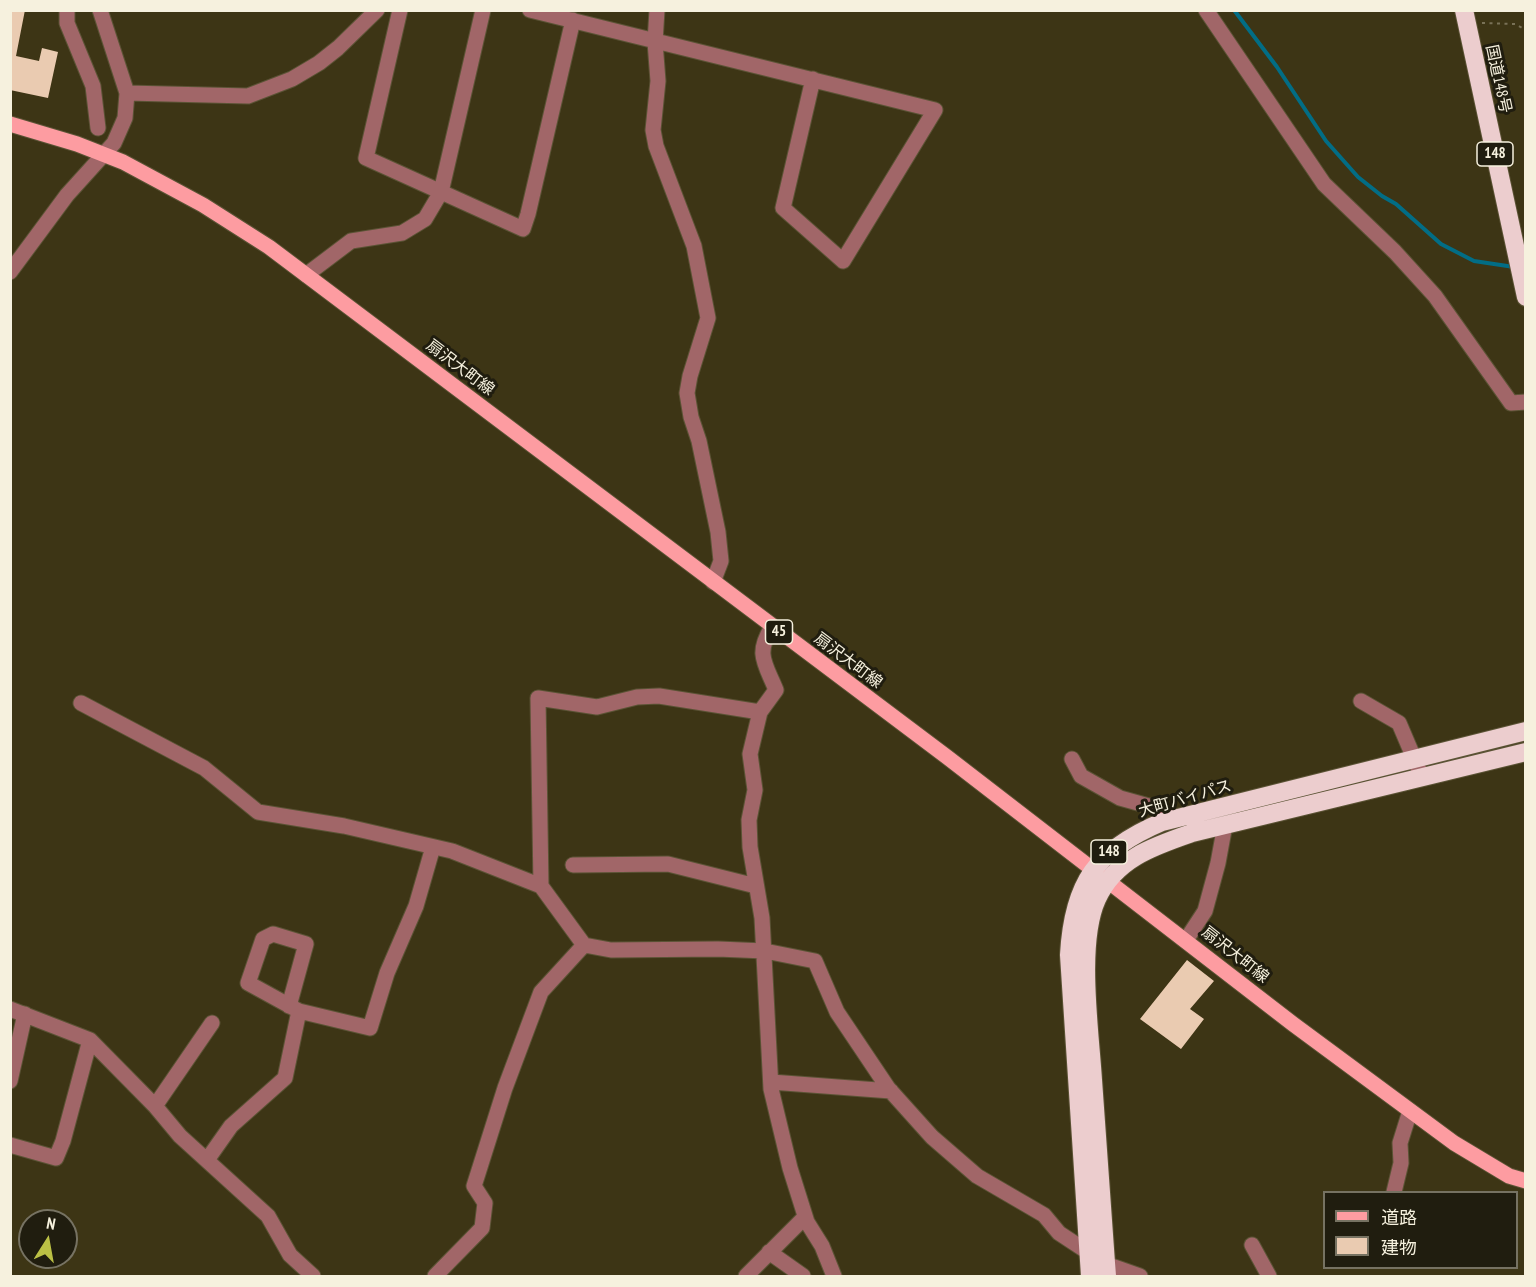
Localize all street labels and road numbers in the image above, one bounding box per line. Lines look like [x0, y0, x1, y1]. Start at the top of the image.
street label: 国道148号 [1481, 43, 1515, 115]
road number: 148 [1477, 142, 1513, 166]
street label: 扇沢大町線 [422, 336, 498, 400]
road number: 45 [766, 620, 792, 644]
street label: 扇沢大町線 [810, 629, 886, 693]
street label: 大町バイパス [1136, 777, 1234, 821]
road number: 148 [1091, 840, 1127, 864]
street label: 扇沢大町線 [1198, 923, 1272, 987]

